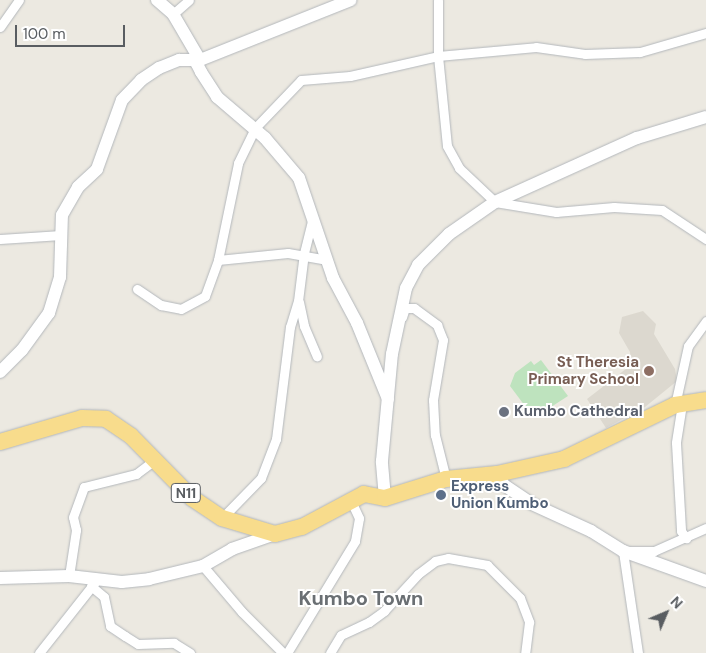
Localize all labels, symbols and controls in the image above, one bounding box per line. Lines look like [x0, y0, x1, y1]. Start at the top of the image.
scale bar [18, 15, 128, 47]
text: 100 m [23, 24, 66, 44]
place label: St Theresia Primary School [528, 353, 639, 388]
marker: St Theresia Primary School [643, 365, 655, 377]
place label: Kumbo Cathedral [514, 403, 643, 421]
marker: Kumbo Cathedral [498, 406, 510, 418]
place label: Express Union Kumbo [451, 477, 549, 512]
road number: N11 [170, 482, 202, 504]
marker: Express Union Kumbo [435, 489, 447, 501]
district label: Kumbo Town [299, 586, 423, 610]
north arrow [641, 588, 691, 638]
text: N [667, 592, 687, 612]

